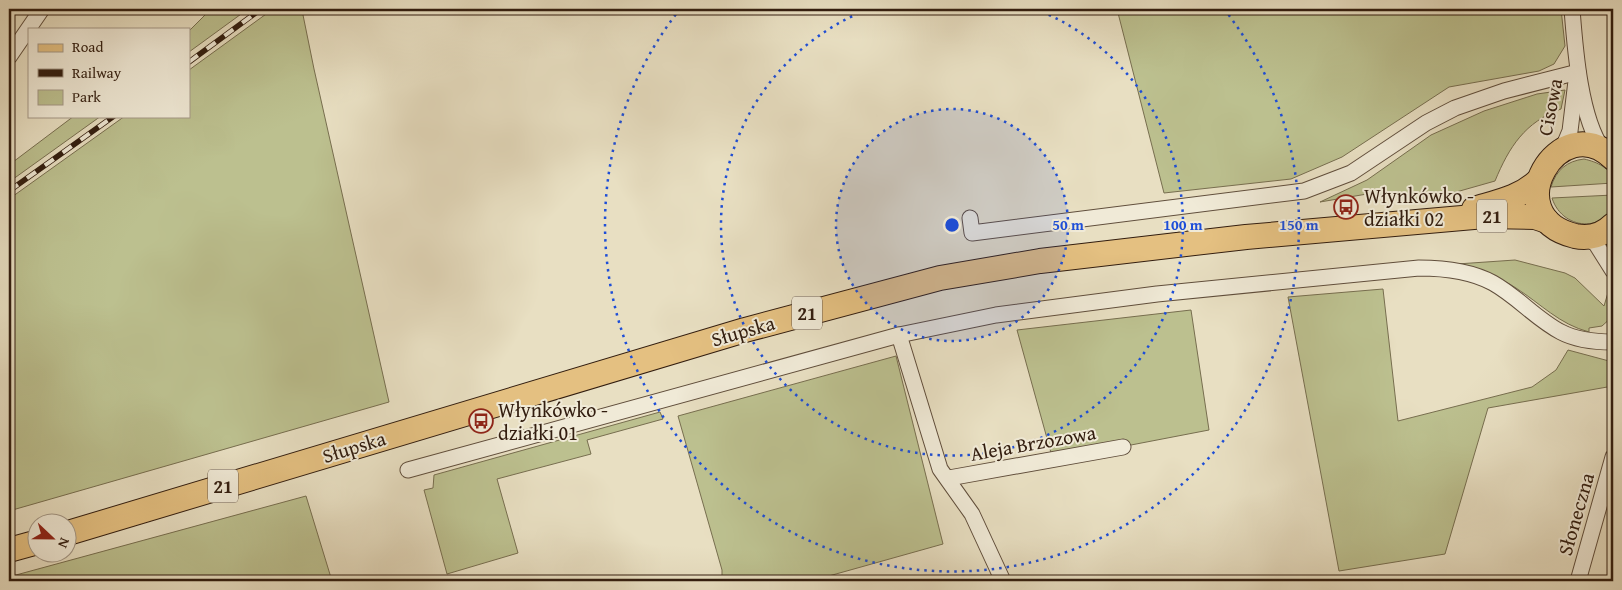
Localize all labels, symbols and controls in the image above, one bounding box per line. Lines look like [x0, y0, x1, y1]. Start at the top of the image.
legend [28, 28, 190, 118]
text: Road [72, 36, 103, 57]
text: Railway [72, 62, 122, 83]
street label: Cisowa [1530, 75, 1569, 138]
text: Park [72, 86, 101, 107]
place label: Włynkówko - działki 02 [1364, 181, 1474, 233]
bus stop icon: Włynkówko - działki 02 [1333, 194, 1359, 220]
road number: 21 [1477, 200, 1507, 232]
text: 50 m [1052, 214, 1084, 235]
text: 100 m [1163, 214, 1203, 235]
text: 150 m [1279, 214, 1319, 235]
centre of rings [943, 216, 961, 234]
road number: 21 [792, 296, 822, 330]
street label: Słupska [708, 308, 779, 353]
place label: Włynkówko - działki 01 [498, 395, 608, 447]
bus stop icon: Włynkówko - działki 01 [468, 408, 494, 434]
street label: Aleja Brzozowa [968, 417, 1098, 468]
street label: Słupska [319, 423, 390, 470]
street label: Słoneczna [1550, 469, 1601, 559]
road number: 21 [208, 470, 238, 502]
north arrow [28, 512, 78, 562]
text: N [53, 535, 75, 552]

